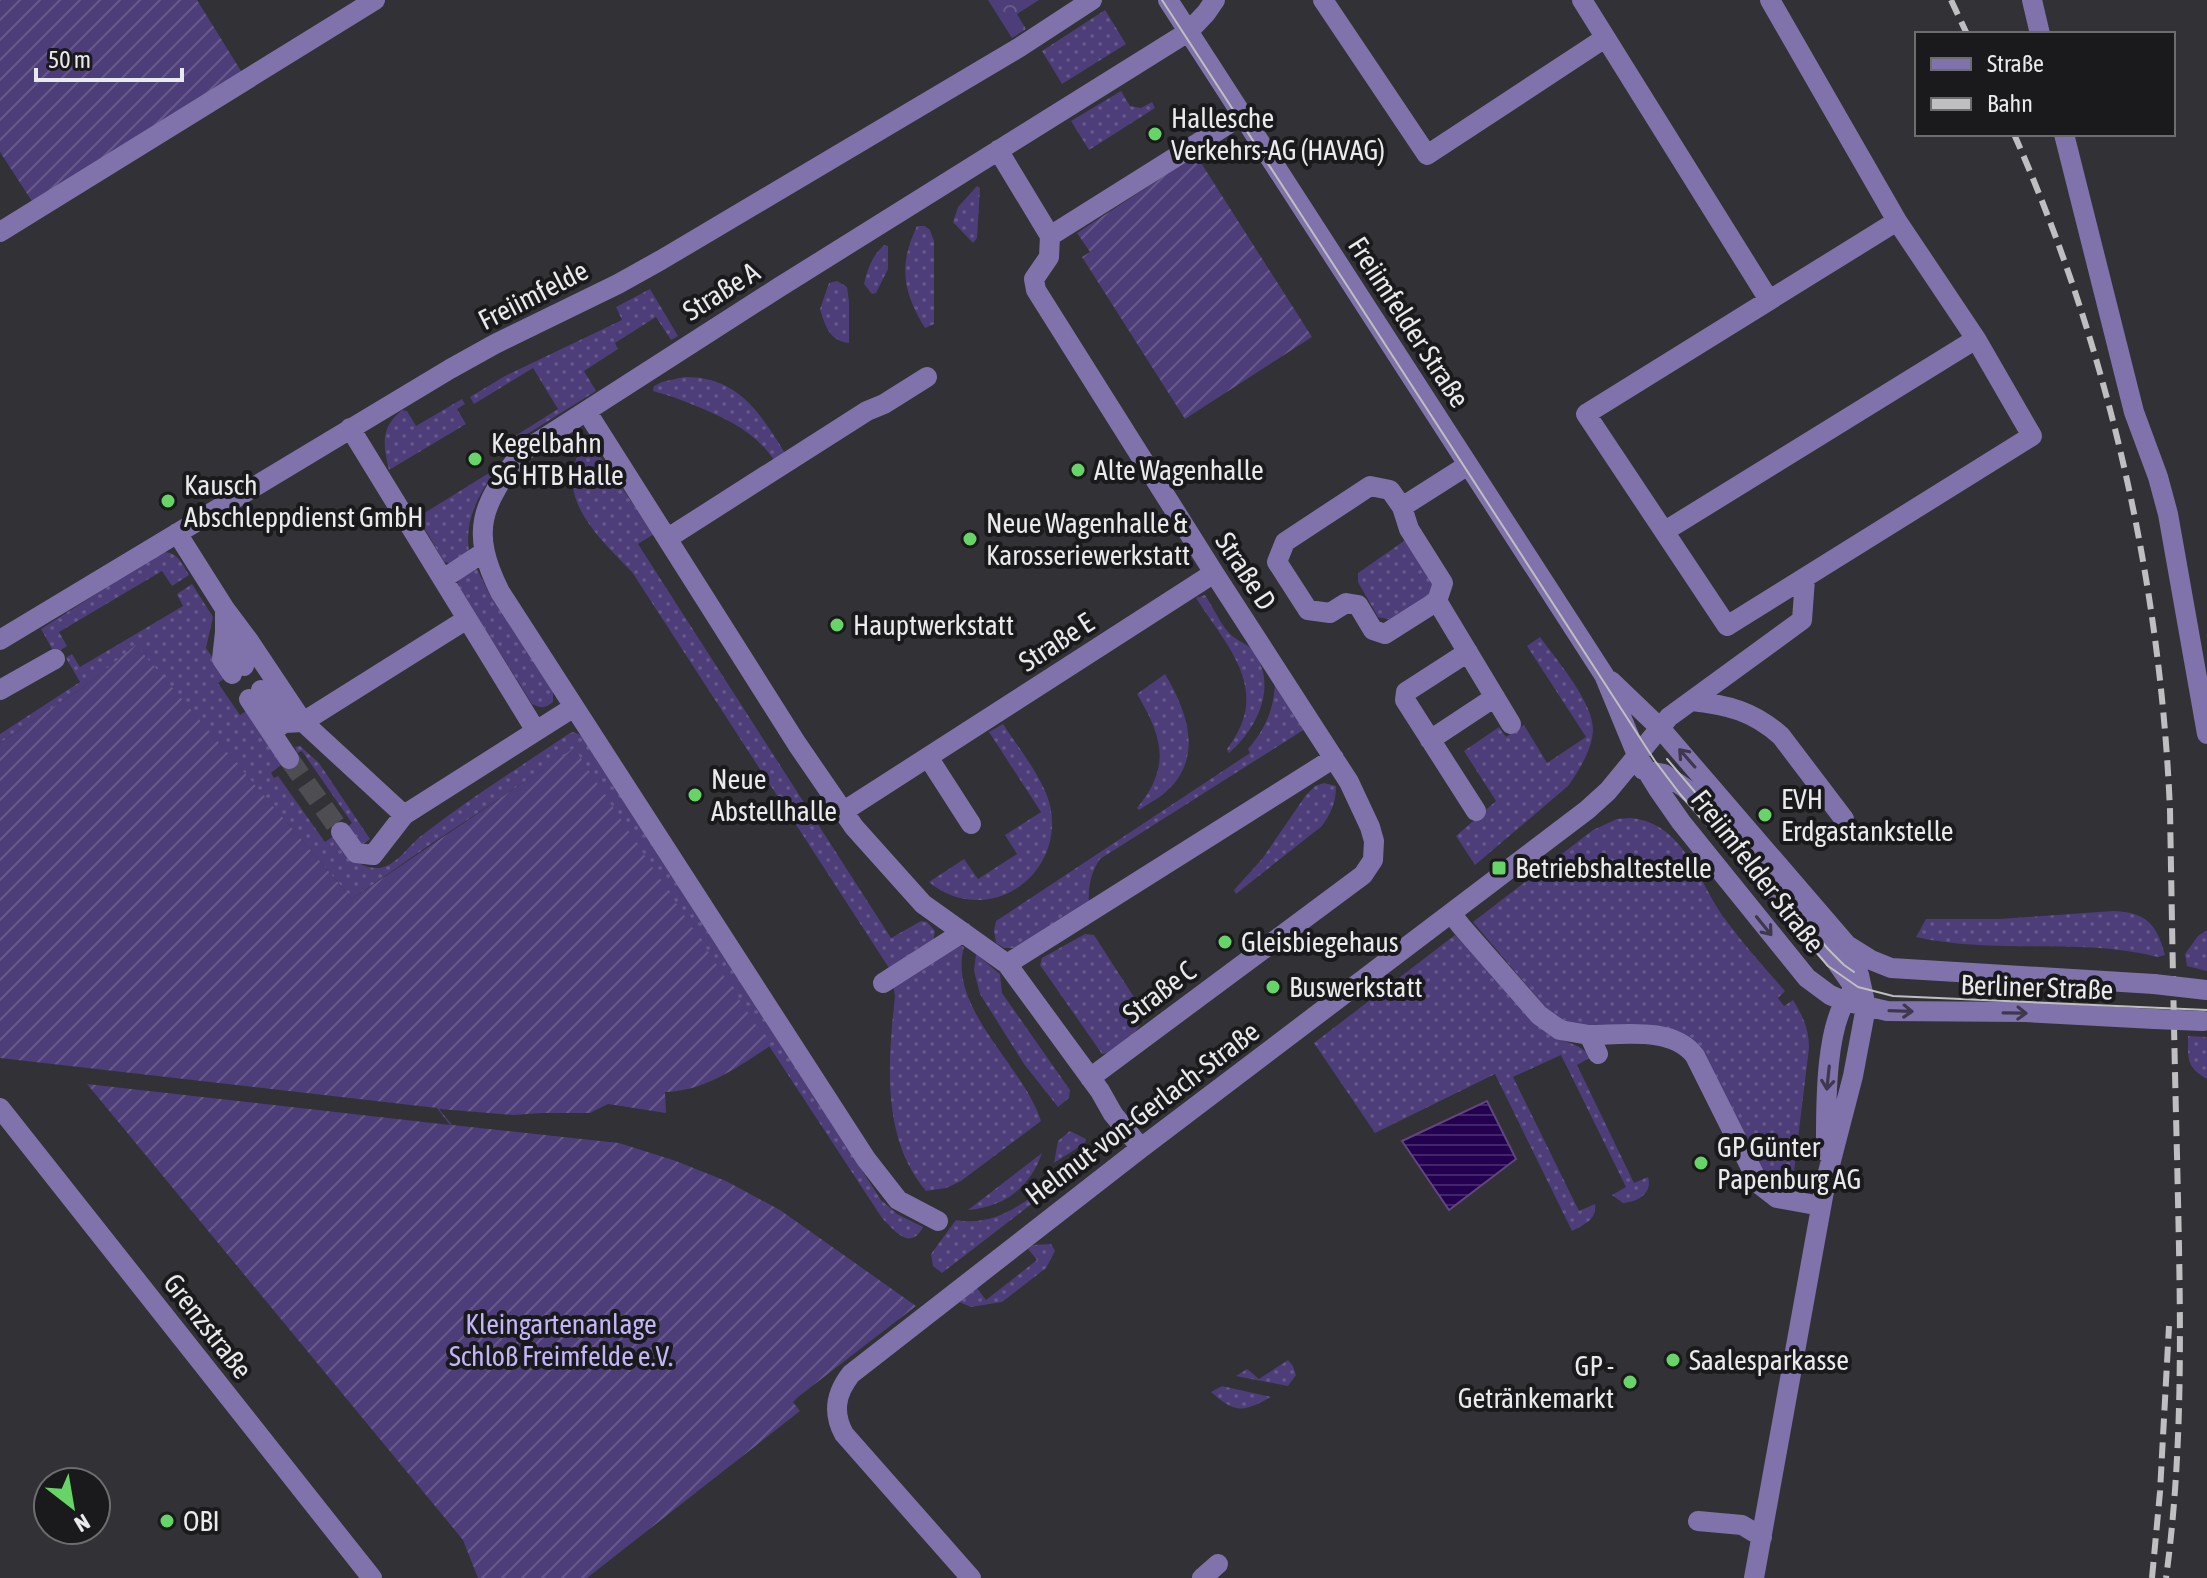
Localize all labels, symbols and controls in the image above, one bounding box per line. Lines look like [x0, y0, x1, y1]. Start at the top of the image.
scale bar [36, 32, 182, 82]
legend [1915, 32, 2175, 136]
text: 50 m [48, 46, 91, 73]
text: Straße [1987, 50, 2044, 77]
text: Bahn [1987, 90, 2033, 117]
place label: Hallesche Verkehrs-AG (HAVAG) [1171, 102, 1385, 166]
marker: Hallesche Verkehrs-AG (HAVAG) [1146, 125, 1164, 143]
street label: Freiimfelder Straße [1342, 231, 1476, 413]
street label: Freiimfelde [473, 254, 593, 336]
street label: Straße A [677, 255, 765, 327]
place label: Kegelbahn SG HTB Halle [491, 427, 624, 491]
marker: Kegelbahn SG HTB Halle [466, 450, 484, 468]
place label: Alte Wagenhalle [1094, 454, 1264, 486]
marker: Alte Wagenhalle [1069, 461, 1087, 479]
place label: Kausch Abschleppdienst GmbH [184, 469, 424, 533]
marker: Kausch Abschleppdienst GmbH [159, 492, 177, 510]
place label: Neue Wagenhalle & Karosseriewerkstatt [986, 507, 1190, 571]
street label: Straße D [1209, 526, 1283, 616]
marker: Neue Wagenhalle & Karosseriewerkstatt [961, 530, 979, 548]
street label: Straße E [1013, 606, 1099, 678]
place label: Hauptwerkstatt [853, 609, 1014, 641]
marker: Hauptwerkstatt [828, 616, 846, 634]
one-way arrow [1678, 749, 1696, 769]
place label: Neue Abstellhalle [711, 763, 837, 827]
place label: EVH Erdgastankstelle [1781, 783, 1953, 847]
street label: Freiimfelder Straße [1685, 784, 1831, 958]
marker: Neue Abstellhalle [686, 786, 704, 804]
marker: EVH Erdgastankstelle [1756, 806, 1774, 824]
place label: Betriebshaltestelle [1515, 852, 1712, 884]
marker: Betriebshaltestelle [1490, 859, 1508, 877]
one-way arrow [1755, 915, 1773, 935]
place label: Gleisbiegehaus [1241, 926, 1399, 958]
marker: Gleisbiegehaus [1216, 933, 1234, 951]
street label: Straße C [1116, 954, 1202, 1030]
street label: Berliner Straße [1960, 968, 2114, 1006]
place label: Buswerkstatt [1289, 971, 1423, 1003]
marker: Buswerkstatt [1264, 978, 1282, 996]
one-way arrow [1887, 1004, 1914, 1019]
one-way arrow [2001, 1005, 2028, 1020]
street label: Helmut-von-Gerlach-Straße [1019, 1015, 1265, 1211]
one-way arrow [1821, 1064, 1836, 1091]
place label: GP Günter Papenburg AG [1717, 1131, 1861, 1195]
marker: GP Günter Papenburg AG [1692, 1154, 1710, 1172]
street label: Grenzstraße [157, 1267, 259, 1385]
park label: Kleingartenanlage Schloß Freimfelde e.V. [449, 1308, 673, 1372]
place label: Saalesparkasse [1689, 1344, 1849, 1376]
place label: GP - Getränkemarkt [1458, 1350, 1614, 1414]
marker: Saalesparkasse [1664, 1351, 1682, 1369]
marker: GP - Getränkemarkt [1621, 1373, 1639, 1391]
north arrow [32, 1466, 112, 1546]
place label: OBI [183, 1505, 220, 1537]
text: N [70, 1509, 95, 1538]
marker: OBI [158, 1512, 176, 1530]

